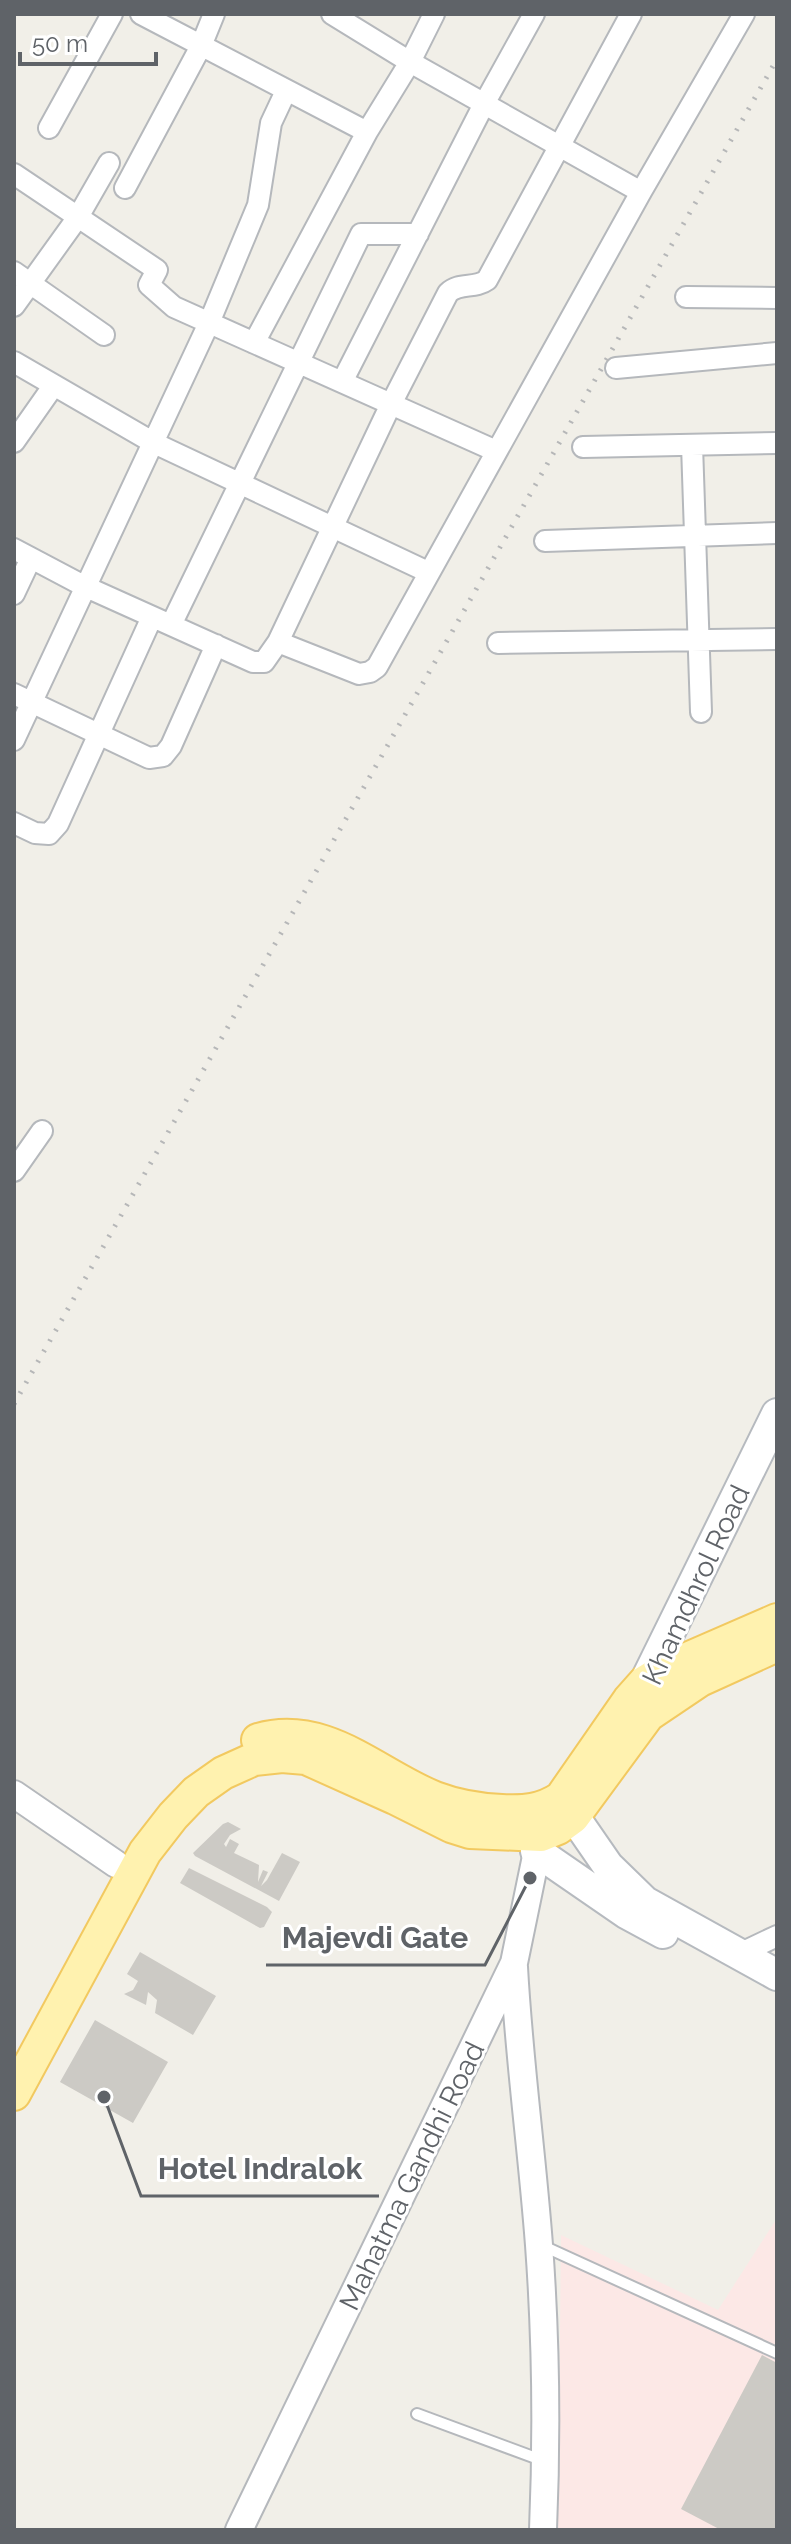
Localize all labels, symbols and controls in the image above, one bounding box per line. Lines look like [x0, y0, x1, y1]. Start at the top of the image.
scale bar [20, 16, 156, 66]
text: 50 m [32, 29, 88, 58]
street label: Khamdhrol Road [635, 1480, 757, 1690]
callout: Majevdi Gate [266, 1911, 485, 1965]
text: Majevdi Gate [282, 1920, 468, 1955]
street label: Mahatma Gandhi Road [333, 2036, 491, 2316]
callout: Hotel Indralok [141, 2142, 379, 2196]
text: Hotel Indralok [158, 2151, 362, 2186]

